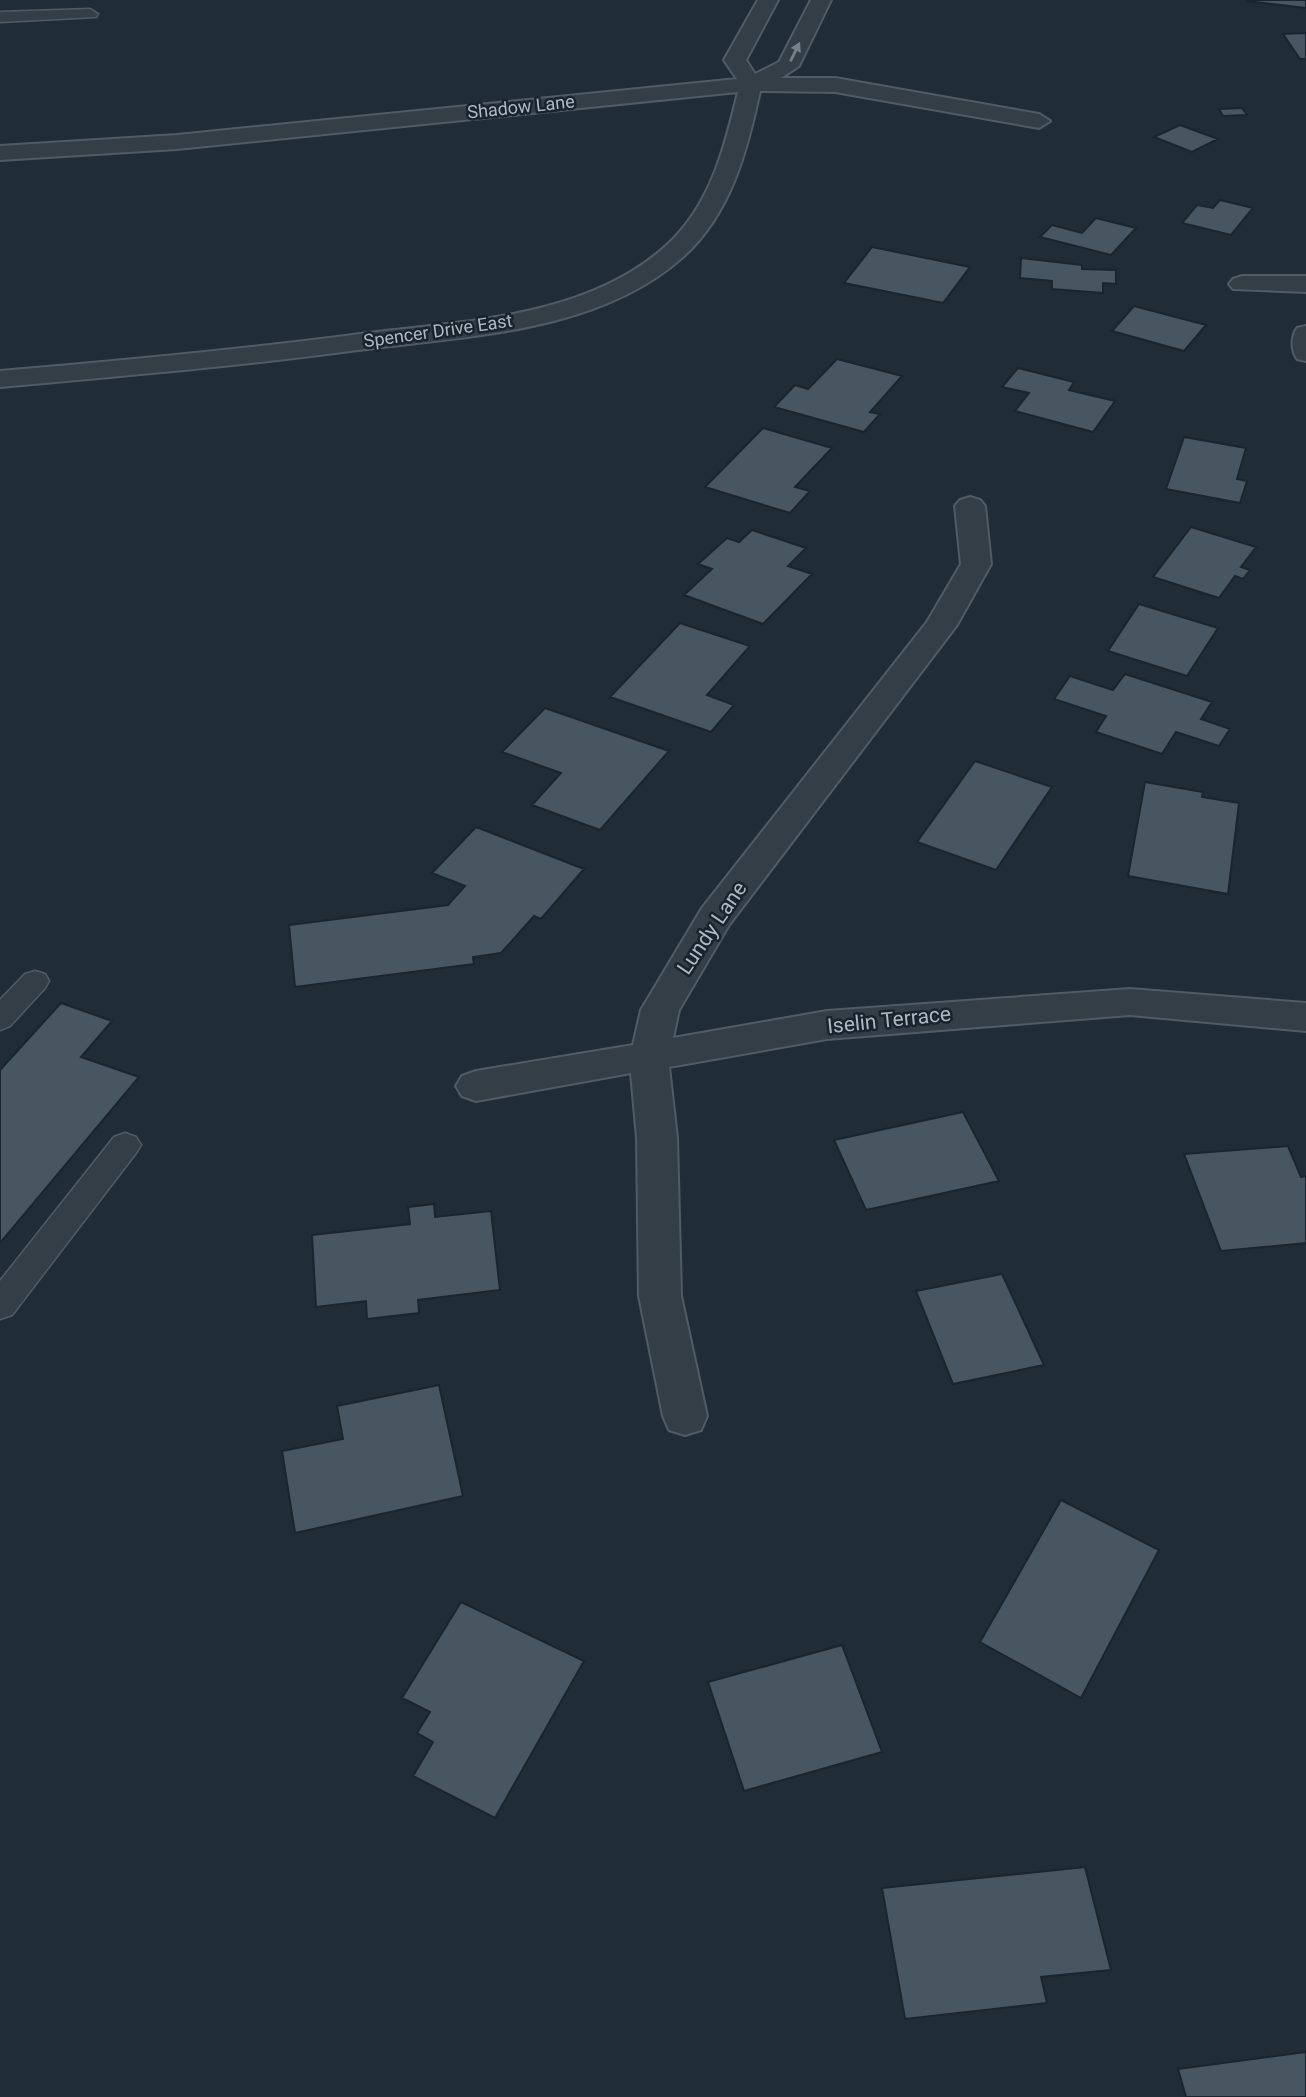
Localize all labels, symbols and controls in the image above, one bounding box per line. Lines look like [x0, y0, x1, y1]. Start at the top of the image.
one-way arrow [790, 42, 801, 62]
street label: Shadow Lane [466, 90, 576, 123]
street label: Spencer Drive East [362, 310, 514, 351]
street label: Lundy Lane [672, 877, 752, 979]
street label: Iselin Terrace [826, 1002, 952, 1038]

